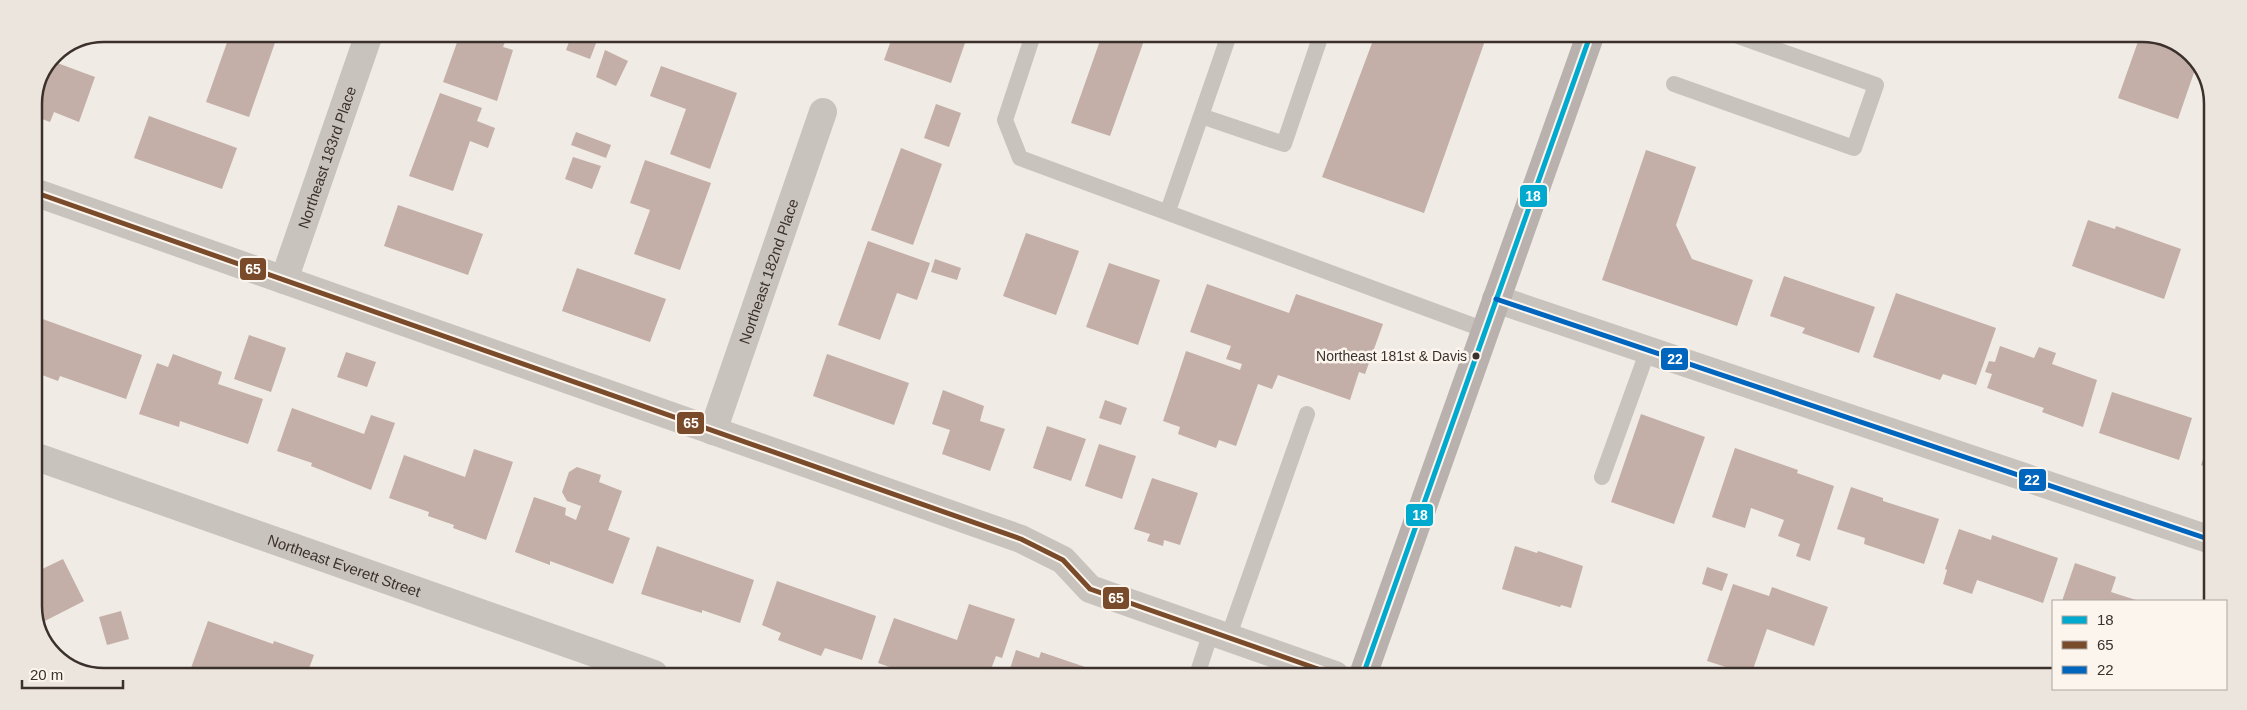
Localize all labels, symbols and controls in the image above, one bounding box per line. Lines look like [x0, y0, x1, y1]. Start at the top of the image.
street label: Northeast 183rd Place [294, 84, 359, 230]
line badge: 18 [1519, 184, 1548, 208]
text: 18 [1525, 188, 1541, 204]
street label: Northeast 182nd Place [735, 196, 801, 346]
line badge: 65 [239, 257, 267, 281]
text: 65 [245, 261, 261, 277]
line badge: 22 [1660, 347, 1689, 371]
place label: Northeast 181st & Davis [1316, 348, 1467, 364]
marker: Northeast 181st & Davis [1471, 351, 1481, 361]
text: 22 [1667, 351, 1683, 367]
line badge: 65 [676, 411, 705, 435]
text: 65 [683, 415, 699, 431]
line badge: 22 [2018, 468, 2047, 492]
text: 22 [2024, 472, 2040, 488]
line badge: 18 [1405, 503, 1434, 527]
text: 18 [1412, 507, 1428, 523]
street label: Northeast Everett Street [266, 530, 424, 600]
line badge: 65 [1102, 586, 1130, 610]
text: 65 [1108, 590, 1124, 606]
legend [2052, 600, 2227, 690]
text: 18 [2097, 611, 2114, 628]
text: 65 [2097, 636, 2114, 653]
scale bar [22, 658, 124, 690]
text: 22 [2097, 661, 2114, 678]
text: 20 m [30, 666, 63, 683]

